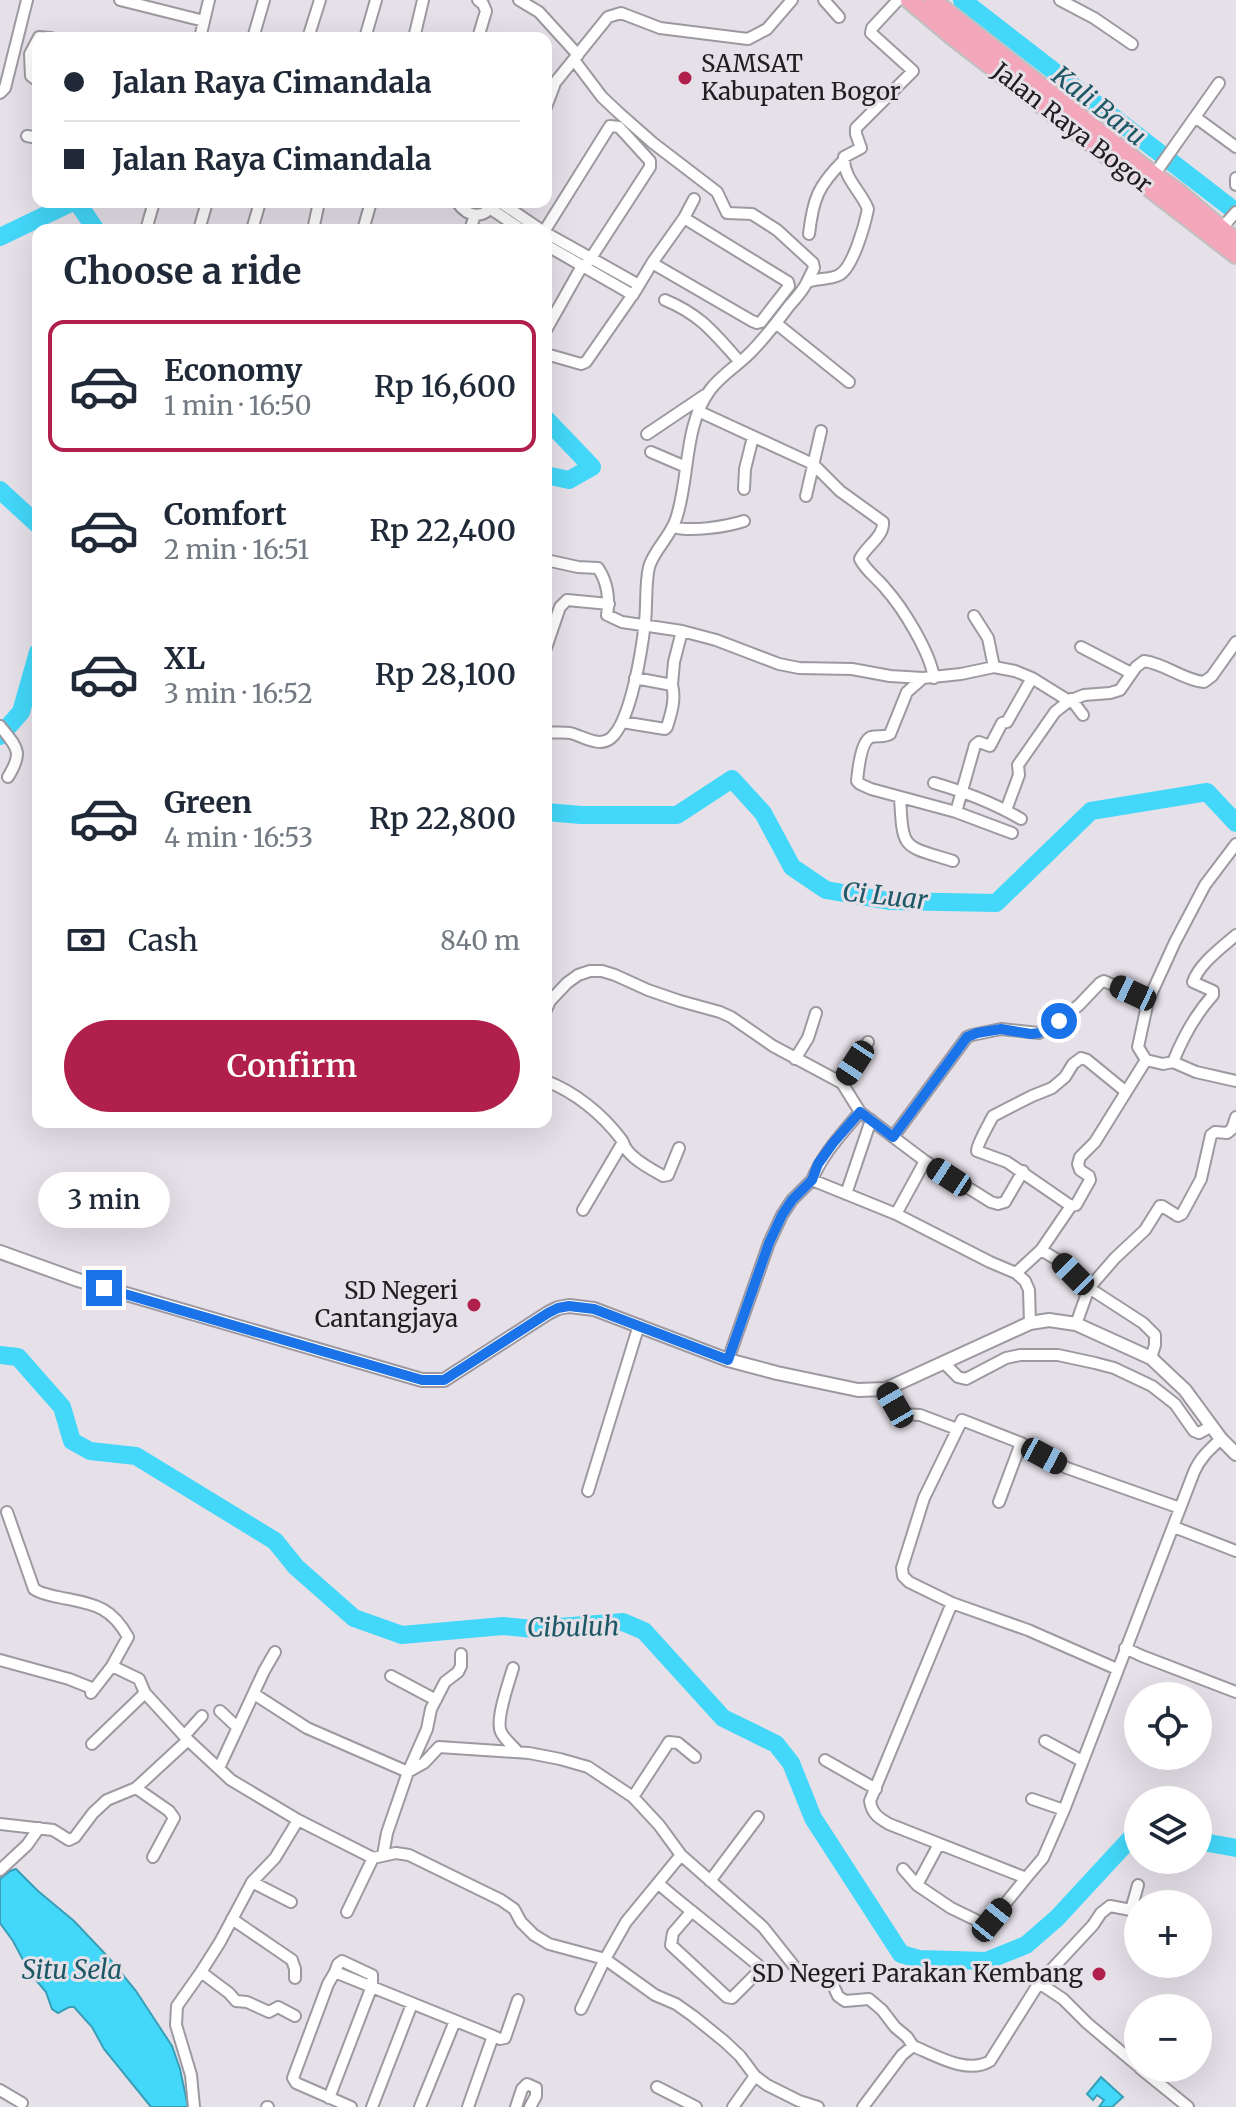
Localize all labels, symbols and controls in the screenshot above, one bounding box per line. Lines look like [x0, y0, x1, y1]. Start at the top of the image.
place label: SAMSAT Kabupaten Bogor [701, 48, 901, 107]
street label: Jalan Raya Bogor [985, 55, 1159, 200]
water label: Kali Baru [1045, 58, 1153, 153]
text: Jalan Raya Cimandala [112, 63, 432, 101]
marker: SAMSAT Kabupaten Bogor [676, 69, 694, 87]
text: Jalan Raya Cimandala [112, 140, 432, 178]
text: Choose a ride [64, 249, 301, 294]
icon: car [68, 350, 140, 422]
text: Economy [164, 351, 302, 389]
text: Rp 16,600 [374, 367, 516, 405]
text: 1 min · 16:50 [164, 389, 312, 422]
icon: car [68, 494, 140, 566]
text: Comfort [164, 495, 287, 533]
text: Rp 22,400 [369, 511, 516, 549]
text: 2 min · 16:51 [164, 533, 309, 566]
icon: car [68, 638, 140, 710]
text: XL [164, 639, 205, 677]
text: Rp 28,100 [375, 655, 516, 693]
text: 3 min · 16:52 [164, 677, 313, 710]
icon: car [68, 782, 140, 854]
text: Green [164, 783, 252, 821]
text: Rp 22,800 [369, 799, 516, 837]
text: 4 min · 16:53 [164, 821, 313, 854]
water label: Ci Luar [841, 875, 930, 916]
icon: cash [64, 918, 108, 962]
text: Cash [128, 921, 198, 959]
text: 840 m [440, 924, 520, 957]
car [1106, 972, 1160, 1014]
route start [1041, 1003, 1077, 1039]
button: Confirm [64, 1020, 520, 1112]
car [832, 1036, 878, 1090]
car [922, 1154, 976, 1200]
callout: 3 min [38, 1172, 170, 1228]
text: 3 min [68, 1183, 140, 1216]
car [1048, 1249, 1098, 1299]
route end [86, 1270, 122, 1306]
place label: SD Negeri Cantangjaya [315, 1275, 458, 1334]
marker: SD Negeri Cantangjaya [465, 1296, 483, 1314]
car [873, 1378, 917, 1432]
car [1017, 1434, 1071, 1478]
water label: Cibuluh [527, 1609, 619, 1644]
map controls [1124, 1682, 1212, 2082]
button: locate [1124, 1682, 1212, 1770]
button: layers [1124, 1786, 1212, 1874]
button: + [1124, 1890, 1212, 1978]
car [968, 1894, 1016, 1946]
water label: Situ Sela [22, 1953, 122, 1986]
place label: SD Negeri Parakan Kembang [752, 1958, 1083, 1989]
marker: SD Negeri Parakan Kembang [1090, 1965, 1108, 1983]
button: − [1124, 1994, 1212, 2082]

